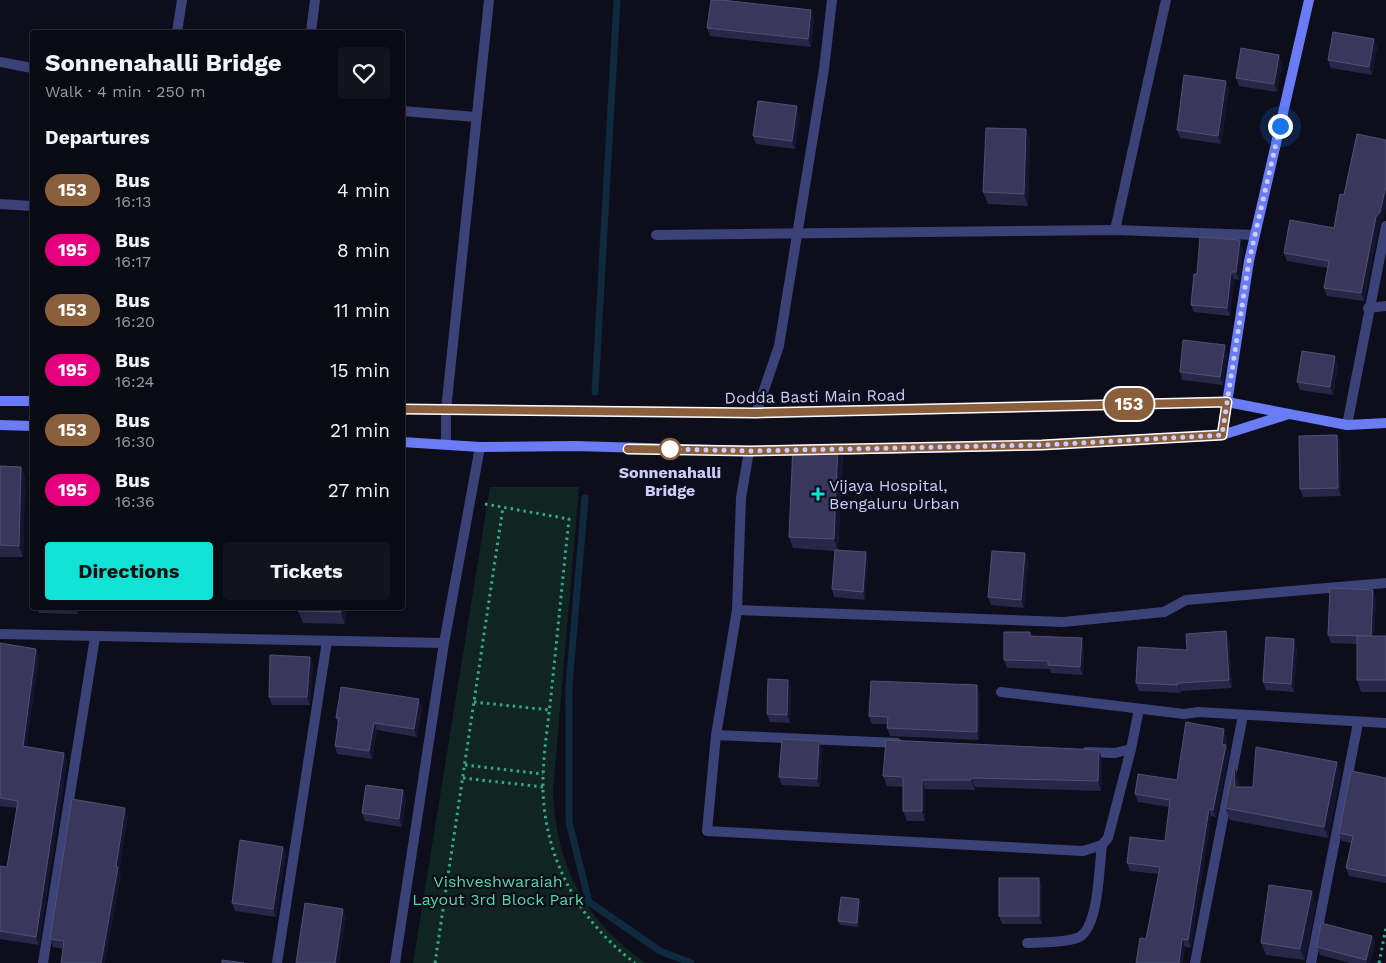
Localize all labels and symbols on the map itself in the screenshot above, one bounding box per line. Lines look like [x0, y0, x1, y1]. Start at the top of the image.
your location [1268, 114, 1293, 139]
street label: Dodda Basti Main Road [724, 385, 906, 408]
line badge: 153 [1100, 388, 1158, 420]
marker: Sonnenahalli Bridge [659, 438, 681, 460]
place label: Sonnenahalli Bridge [619, 463, 721, 500]
place label: Vijaya Hospital, Bengaluru Urban [829, 476, 960, 513]
marker: Vijaya Hospital, Bengaluru Urban [811, 487, 825, 501]
park label: Vishveshwaraiah Layout 3rd Block Park [412, 872, 584, 909]

